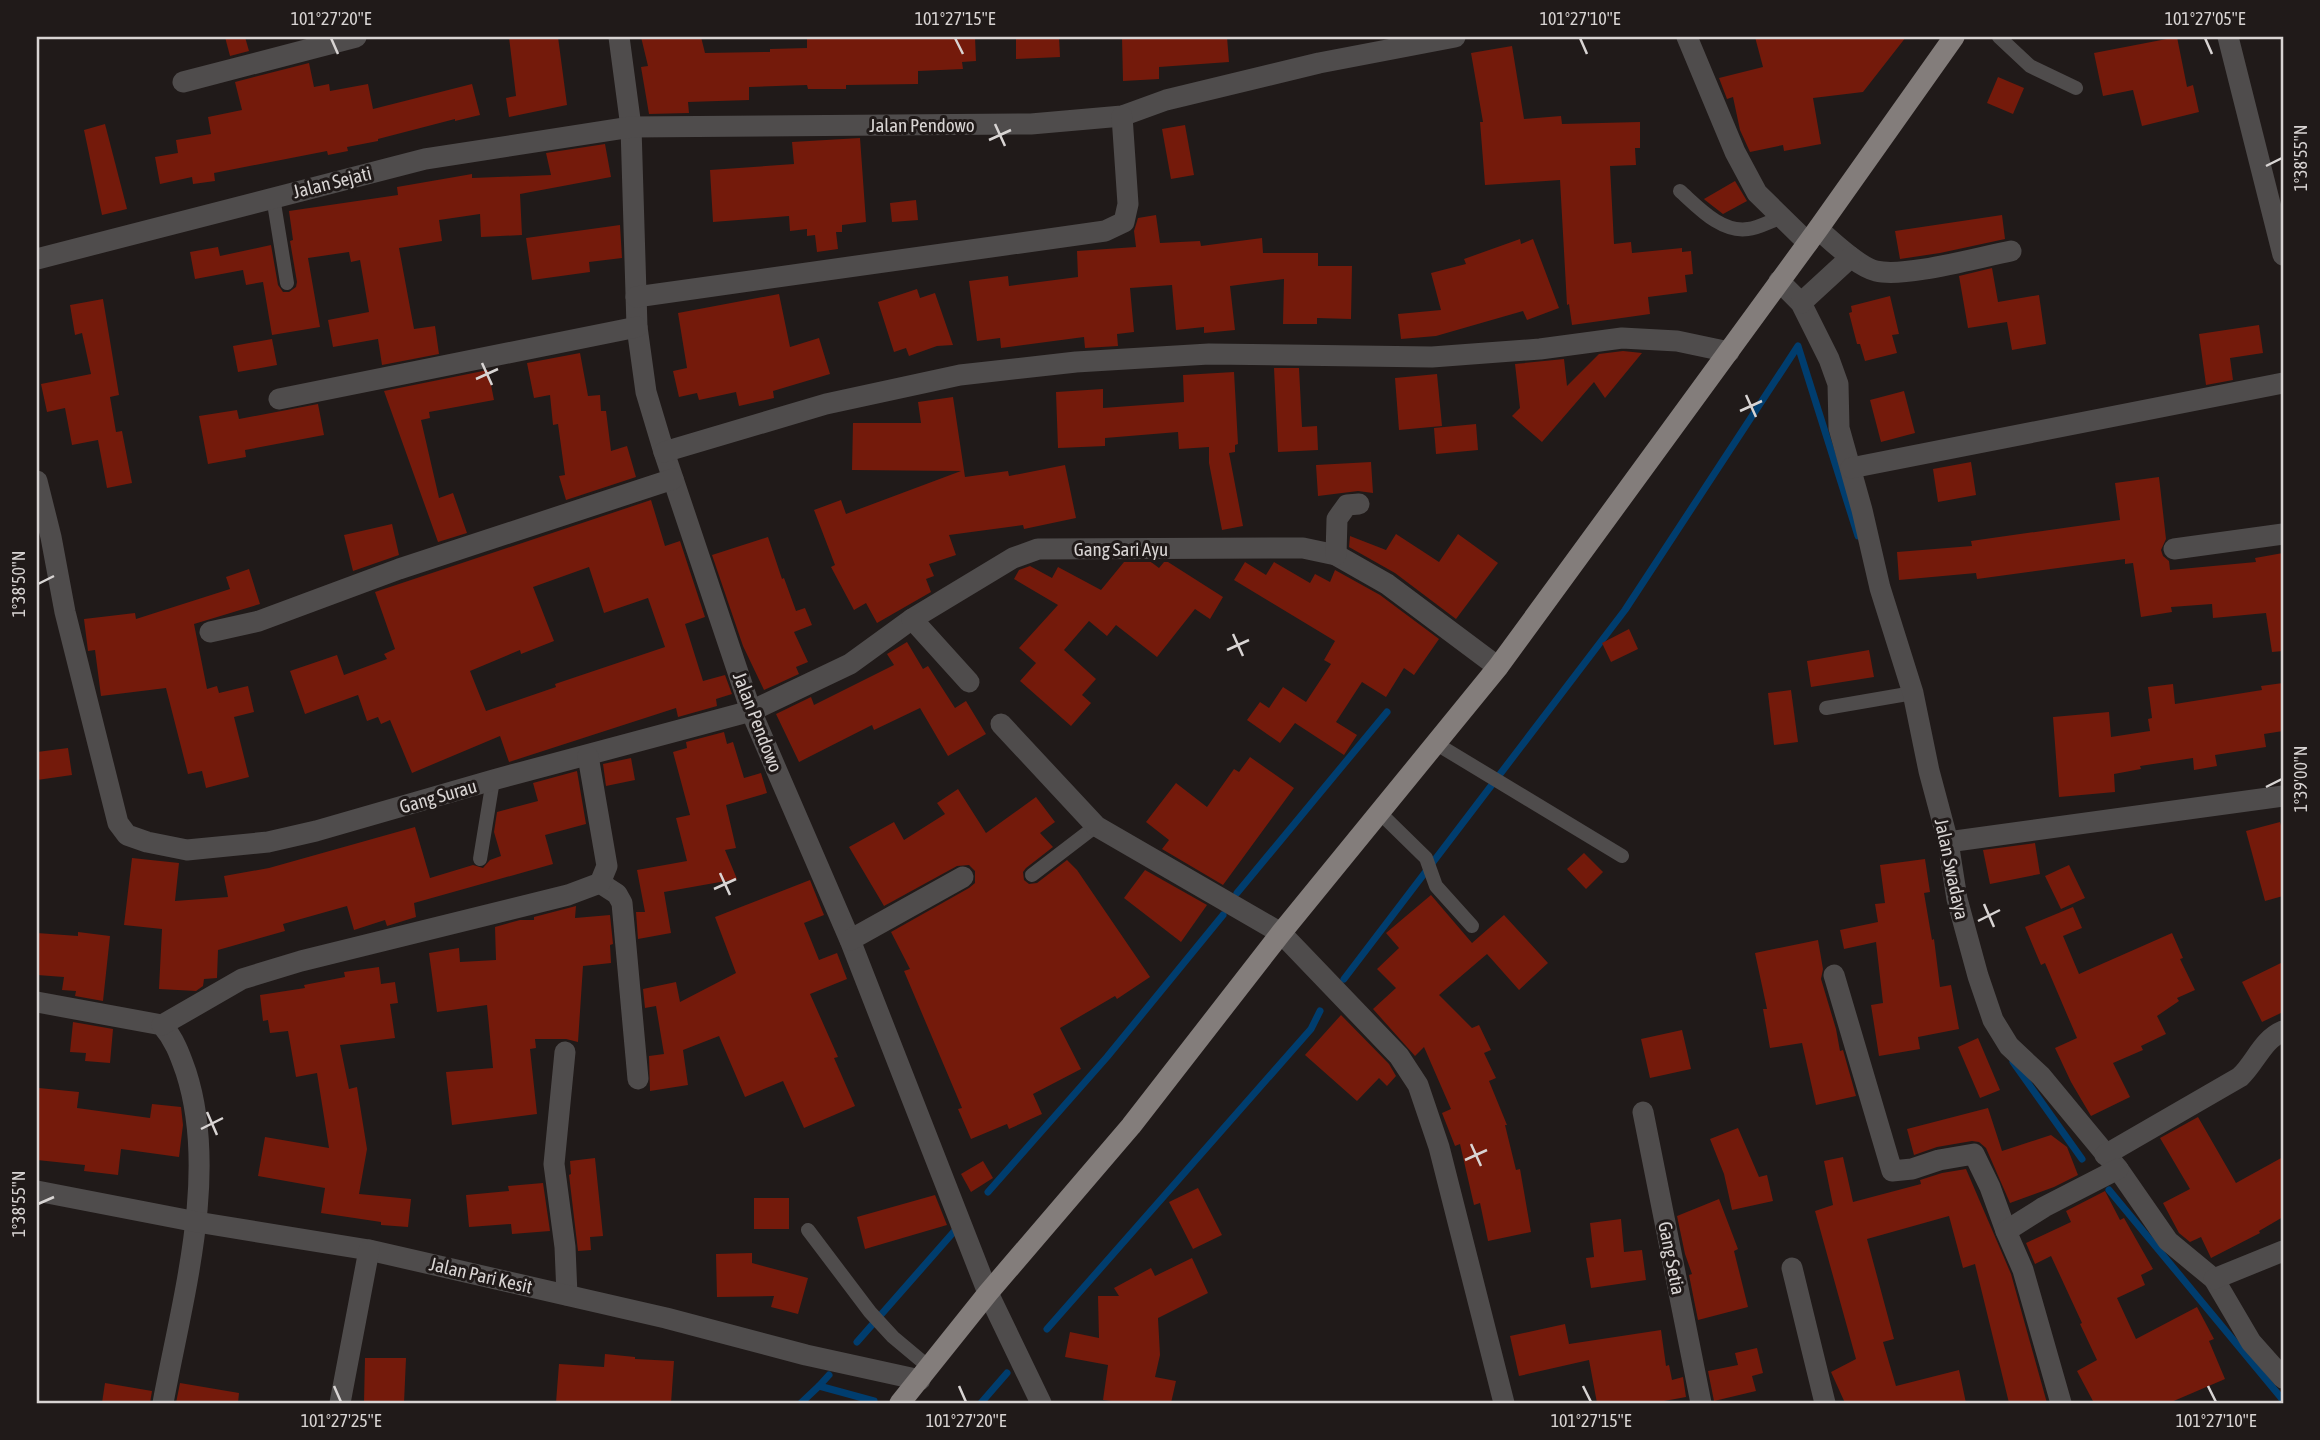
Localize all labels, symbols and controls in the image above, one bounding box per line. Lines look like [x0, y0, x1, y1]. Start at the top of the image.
text: 101°27'20"E [291, 8, 372, 29]
text: 101°27'15"E [915, 8, 996, 29]
text: 101°27'10"E [1540, 8, 1621, 29]
text: 101°27'05"E [2165, 8, 2246, 29]
street label: Jalan Pendowo [869, 114, 975, 136]
text: 1°38'55"N [2290, 125, 2311, 191]
street label: Jalan Sejati [290, 162, 374, 202]
street label: Gang Sari Ayu [1074, 538, 1168, 560]
text: 1°38'50"N [8, 551, 29, 617]
street label: Jalan Pendowo [729, 669, 787, 775]
text: 1°39'00"N [2290, 746, 2311, 812]
street label: Gang Surau [397, 774, 479, 818]
street label: Jalan Swadaya [1931, 816, 1973, 922]
text: 1°38'55"N [8, 1171, 29, 1237]
street label: Gang Setia [1654, 1219, 1690, 1297]
street label: Jalan Pari Kesit [427, 1252, 535, 1298]
text: 101°27'25"E [301, 1410, 382, 1431]
text: 101°27'20"E [926, 1410, 1007, 1431]
text: 101°27'15"E [1551, 1410, 1632, 1431]
text: 101°27'10"E [2176, 1410, 2257, 1431]

